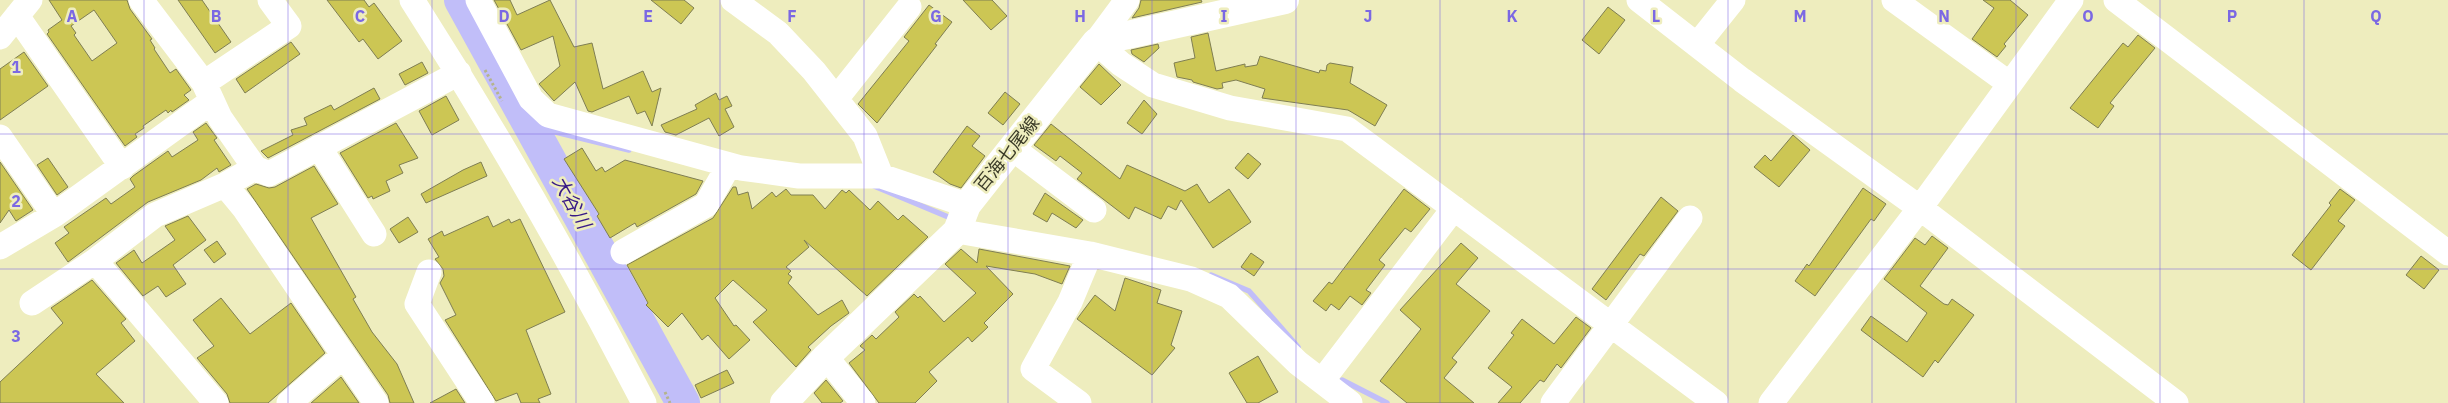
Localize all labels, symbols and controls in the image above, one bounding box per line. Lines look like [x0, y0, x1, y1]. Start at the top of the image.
text: A [67, 6, 78, 26]
text: B [211, 6, 222, 26]
text: C [355, 6, 365, 26]
text: D [498, 6, 510, 26]
text: E [643, 6, 653, 26]
text: F [787, 6, 797, 26]
text: G [930, 6, 942, 26]
text: H [1074, 6, 1086, 26]
text: I [1221, 6, 1228, 26]
text: J [1364, 6, 1372, 26]
text: K [1506, 6, 1518, 26]
text: L [1652, 6, 1660, 26]
text: M [1793, 6, 1807, 26]
text: N [1938, 6, 1950, 26]
text: O [2082, 6, 2094, 26]
text: P [2227, 6, 2237, 26]
text: Q [2370, 6, 2382, 26]
text: 1 [11, 57, 21, 77]
street label: 百海七尾線 [969, 111, 1044, 196]
water label: 大谷川 [548, 171, 597, 234]
text: 2 [11, 191, 21, 211]
text: 3 [11, 326, 21, 346]

